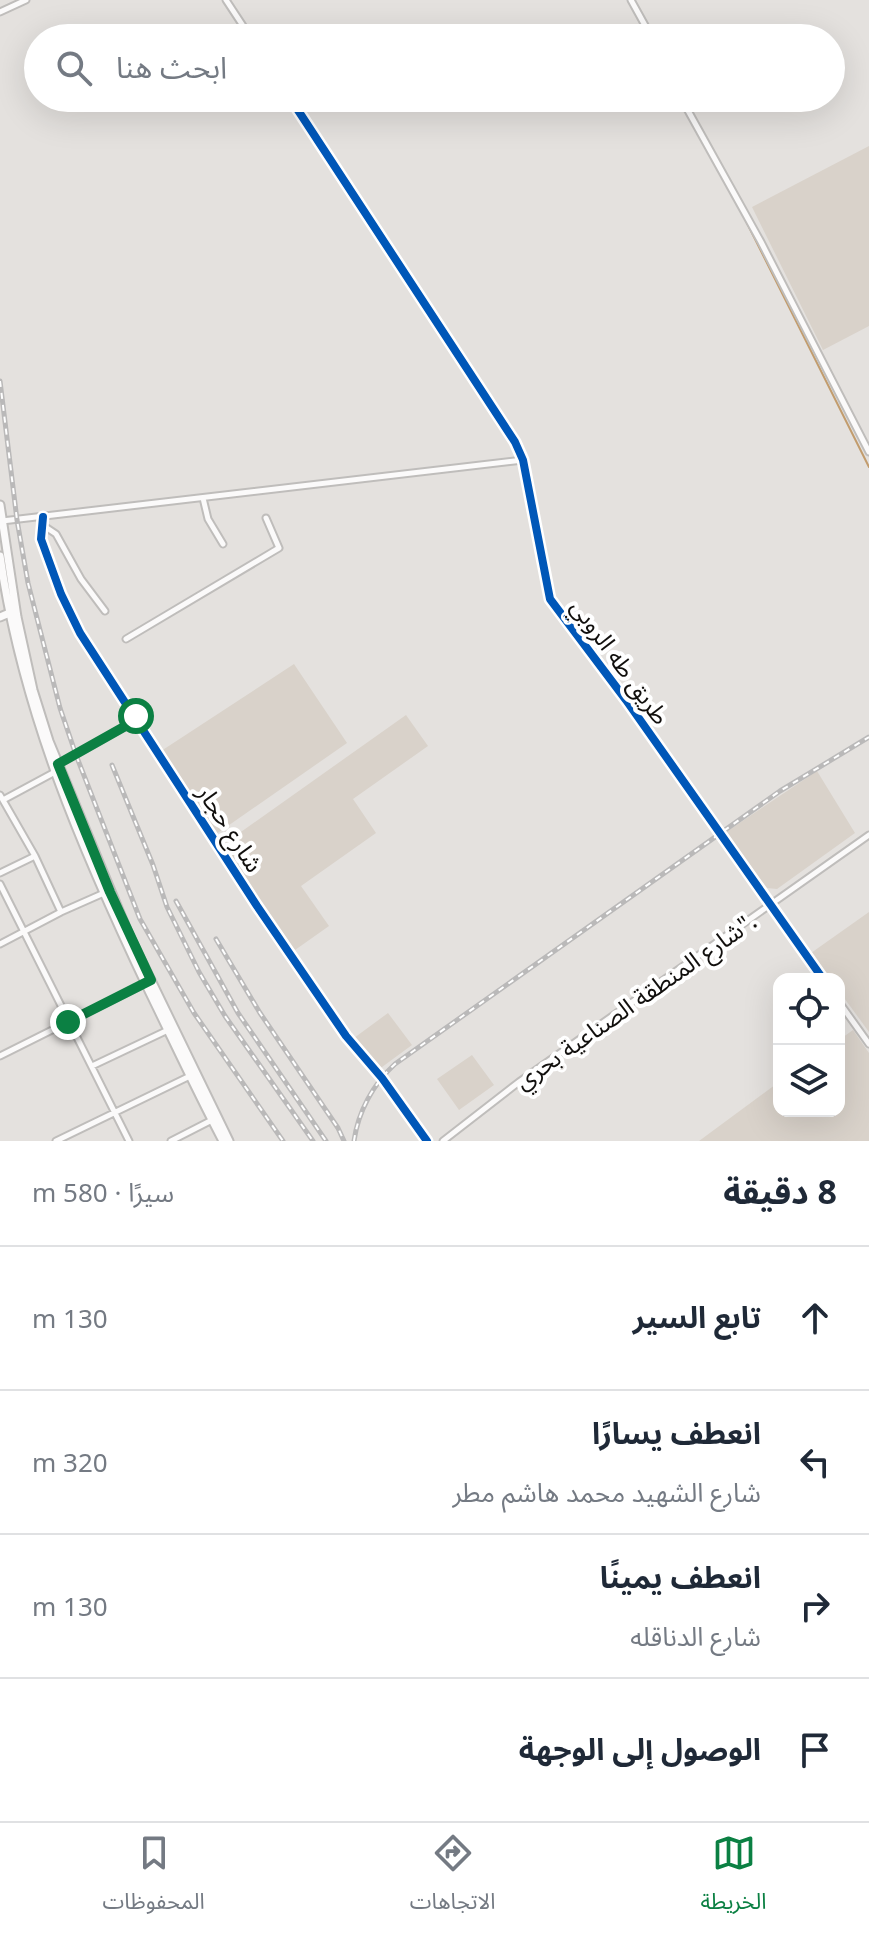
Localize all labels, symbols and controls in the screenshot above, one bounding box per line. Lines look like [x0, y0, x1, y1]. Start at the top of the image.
search box [24, 24, 845, 112]
icon: search [52, 46, 96, 90]
text: ابحث هنا [116, 46, 227, 87]
street label: طريق طه الروبي [561, 591, 678, 733]
route start [118, 698, 154, 734]
street label: شارع حجار [188, 777, 272, 879]
street label: شارع المنطقة الصناعية بحري". [507, 904, 765, 1099]
map controls [773, 973, 845, 1117]
button: locate [773, 973, 845, 1045]
route end [50, 1004, 86, 1040]
button: layers [773, 1045, 845, 1117]
text: 8 دقيقة [723, 1168, 837, 1214]
text: سيرًا · 580 m [32, 1174, 174, 1210]
text: تابع السير [633, 1296, 761, 1337]
icon: ahead [793, 1296, 837, 1340]
text: 130 m [32, 1300, 108, 1336]
text: انعطف يسارًا [592, 1412, 761, 1453]
icon: left [793, 1440, 837, 1484]
text: 320 m [32, 1444, 108, 1480]
text: شارع الشهيد محمد هاشم مطر [453, 1474, 761, 1510]
text: انعطف يمينًا [600, 1556, 761, 1597]
icon: right [793, 1584, 837, 1628]
text: 130 m [32, 1588, 108, 1624]
text: شارع الدناقله [630, 1618, 761, 1654]
text: الوصول إلى الوجهة [519, 1728, 761, 1769]
icon: arrive [793, 1728, 837, 1772]
tab: المحفوظات [103, 1831, 205, 1925]
tab: الاتجاهات [410, 1831, 496, 1925]
tab: الخريطة [701, 1831, 767, 1925]

